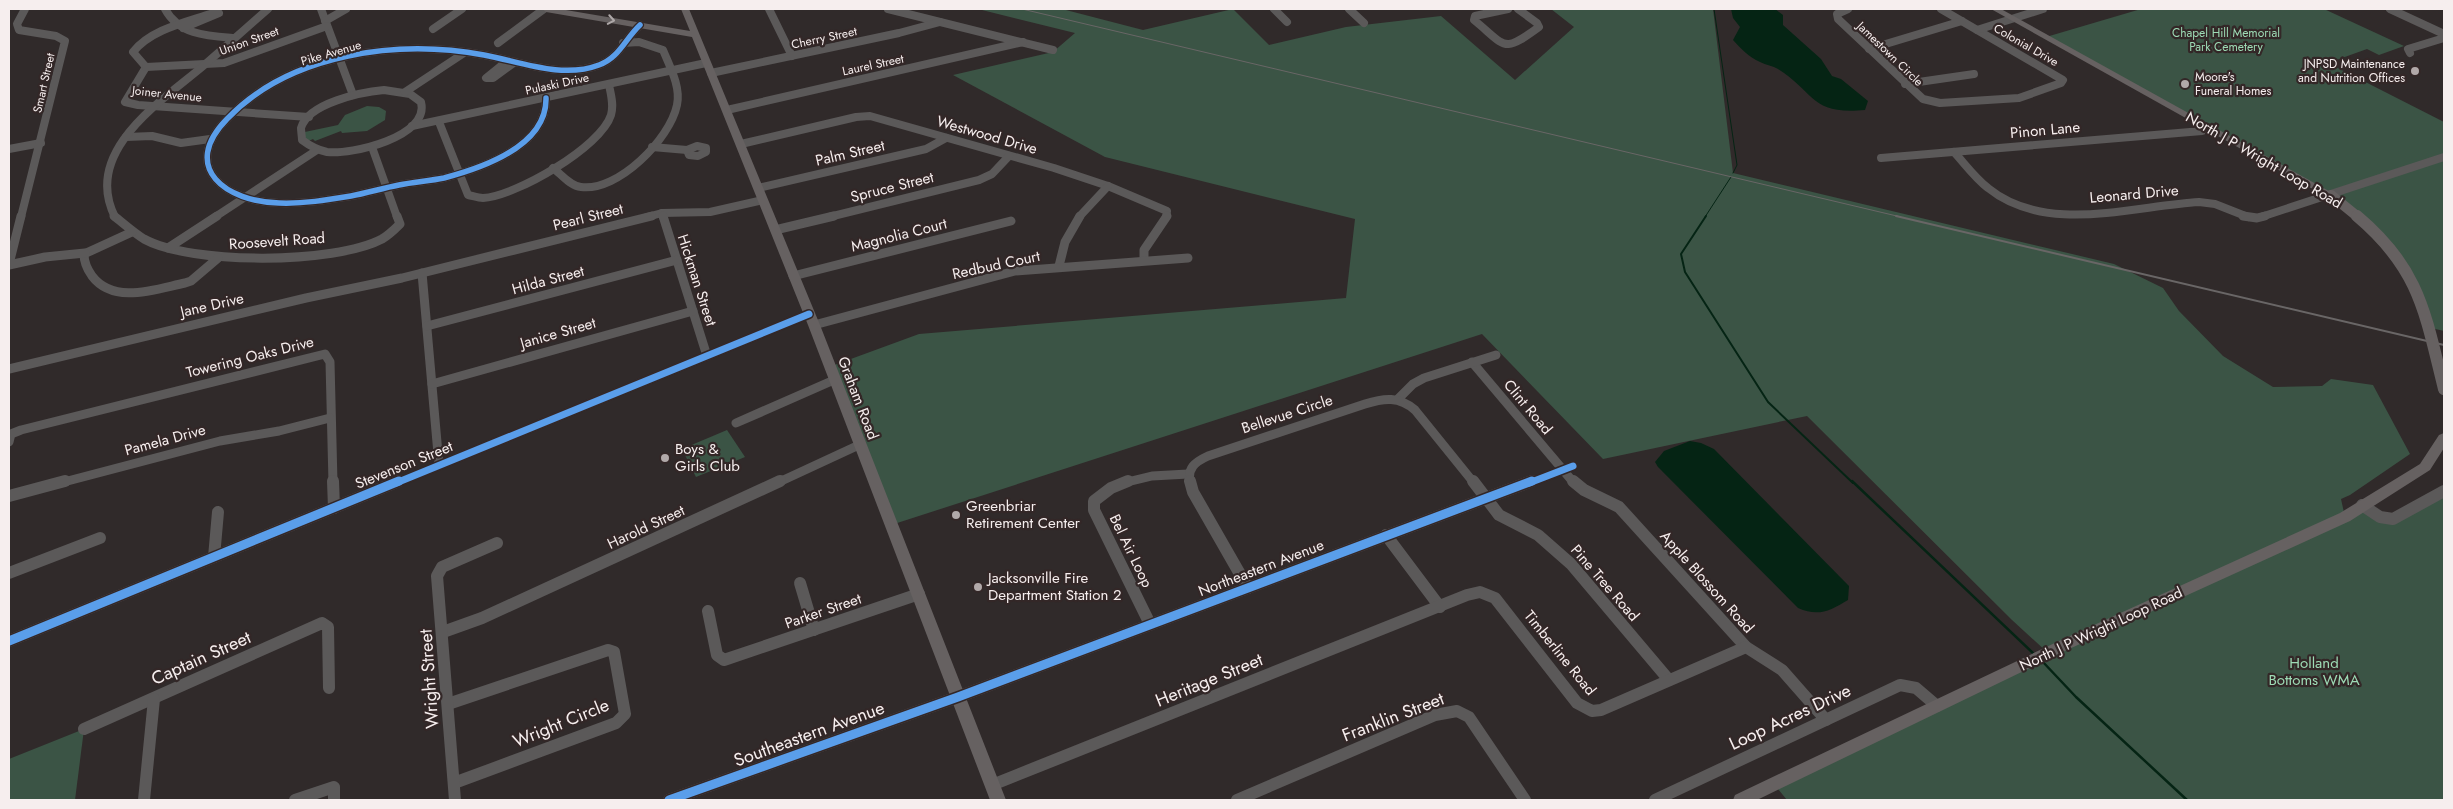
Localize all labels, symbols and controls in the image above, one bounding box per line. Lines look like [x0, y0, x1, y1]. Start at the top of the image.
one-way arrow [607, 15, 615, 25]
street label: Jamestown Circle [1851, 16, 1927, 90]
street label: Colonial Drive [1990, 19, 2062, 71]
street label: Union Street [217, 22, 281, 60]
street label: Cherry Street [789, 22, 859, 54]
park label: Chapel Hill Memorial Park Cemetery [2172, 24, 2280, 56]
street label: Pike Avenue [299, 36, 363, 70]
street label: Laurel Street [841, 50, 906, 80]
street label: Smart Street [28, 51, 60, 115]
place label: JNPSD Maintenance and Nutrition Offices [2298, 55, 2405, 87]
marker: JNPSD Maintenance and Nutrition Offices [2409, 65, 2421, 77]
street label: Pulaski Drive [523, 68, 591, 100]
place label: Moore's Funeral Homes [2195, 68, 2271, 100]
marker: Moore's Funeral Homes [2179, 78, 2191, 90]
street label: Joiner Avenue [129, 81, 203, 107]
street label: North J P Wright Loop Road [2182, 106, 2346, 214]
street label: Westwood Drive [934, 110, 1040, 160]
street label: Pinon Lane [2009, 116, 2081, 144]
street label: Palm Street [813, 134, 887, 172]
street label: Spruce Street [848, 166, 936, 208]
street label: Leonard Drive [2089, 179, 2180, 209]
street label: Pearl Street [551, 198, 626, 236]
street label: Magnolia Court [849, 212, 950, 258]
street label: Roosevelt Road [228, 227, 326, 255]
street label: Hickman Street [672, 231, 722, 329]
street label: Redbud Court [950, 245, 1042, 285]
street label: Hilda Street [509, 260, 587, 300]
street label: Jane Drive [176, 287, 246, 323]
street label: Janice Street [516, 312, 599, 355]
street label: Towering Oaks Drive [184, 330, 316, 383]
street label: Graham Road [832, 353, 884, 443]
street label: Clint Road [1498, 375, 1558, 439]
street label: Bellevue Circle [1239, 389, 1336, 439]
street label: Pamela Drive [122, 419, 208, 461]
street label: Stevenson Street [352, 435, 457, 495]
place label: Boys & Girls Club [675, 438, 740, 477]
marker: Boys & Girls Club [659, 452, 671, 464]
place label: Greenbriar Retirement Center [966, 495, 1081, 534]
street label: Harold Street [604, 499, 689, 555]
marker: Greenbriar Retirement Center [950, 509, 962, 521]
street label: Bel Air Loop [1104, 511, 1158, 592]
street label: Apple Blossom Road [1655, 526, 1759, 638]
street label: Northeastern Avenue [1195, 534, 1327, 602]
street label: Pine Tree Road [1565, 540, 1645, 626]
place label: Jacksonville Fire Department Station 2 [986, 567, 1121, 606]
marker: Jacksonville Fire Department Station 2 [972, 581, 984, 593]
street label: North J P Wright Loop Road [2016, 581, 2186, 677]
street label: Parker Street [782, 588, 865, 634]
street label: Timberline Road [1519, 606, 1601, 700]
street label: Captain Street [147, 624, 256, 692]
street label: Wright Street [413, 628, 445, 730]
street label: Heritage Street [1151, 646, 1267, 713]
park label: Holland Bottoms WMA [2268, 652, 2360, 691]
street label: Loop Acres Drive [1725, 677, 1855, 757]
street label: Franklin Street [1338, 685, 1448, 748]
street label: Wright Circle [509, 692, 613, 754]
street label: Southeastern Avenue [730, 695, 888, 773]

